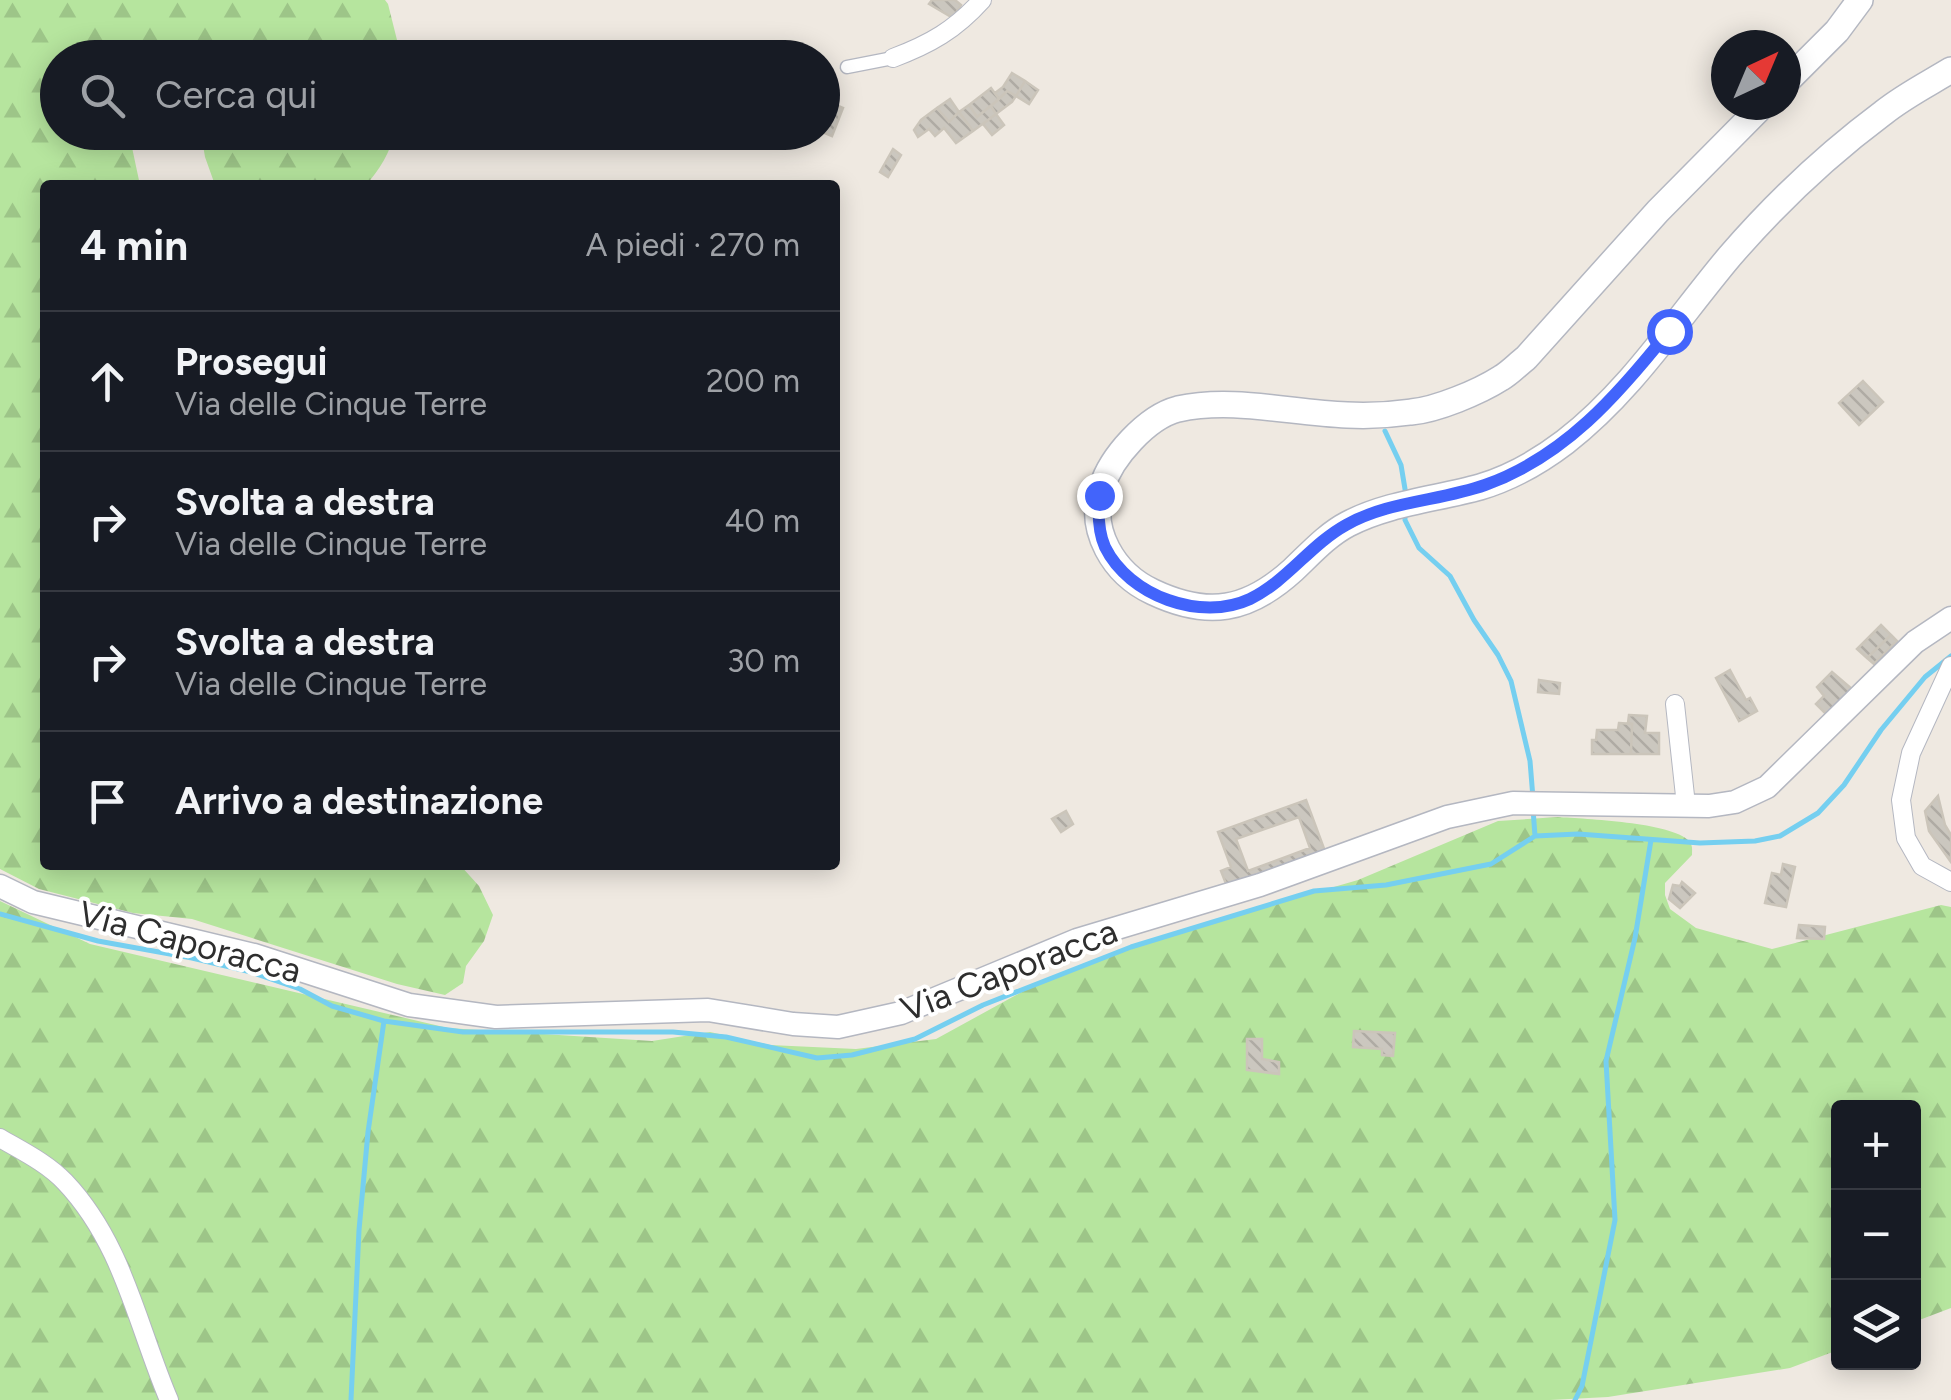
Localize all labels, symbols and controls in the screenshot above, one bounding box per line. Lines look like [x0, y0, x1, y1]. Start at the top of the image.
north arrow [1711, 30, 1801, 120]
search box [40, 40, 840, 150]
icon: search [75, 68, 130, 123]
text: Cerca qui [155, 72, 317, 118]
text: 4 min [80, 220, 188, 271]
text: A piedi · 270 m [586, 226, 800, 264]
route start [1647, 309, 1693, 355]
text: Prosegui [175, 339, 327, 385]
icon: ahead [80, 354, 135, 409]
text: 200 m [706, 362, 800, 400]
text: Via delle Cinque Terre [175, 385, 487, 423]
route end [1077, 473, 1123, 519]
text: Svolta a destra [175, 479, 435, 525]
icon: right [80, 494, 135, 549]
text: 40 m [724, 502, 800, 540]
text: Via delle Cinque Terre [175, 525, 487, 563]
text: Svolta a destra [175, 619, 435, 665]
icon: right [80, 634, 135, 689]
text: 30 m [727, 642, 800, 680]
text: Via delle Cinque Terre [175, 665, 487, 703]
icon: arrive [80, 774, 135, 829]
text: Arrivo a destinazione [175, 778, 543, 824]
street label: Via Caporacca [74, 892, 306, 992]
street label: Via Caporacca [895, 909, 1123, 1031]
map controls [1831, 1100, 1921, 1370]
button: + [1831, 1100, 1921, 1190]
button: − [1831, 1190, 1921, 1280]
button: layers [1831, 1280, 1921, 1370]

